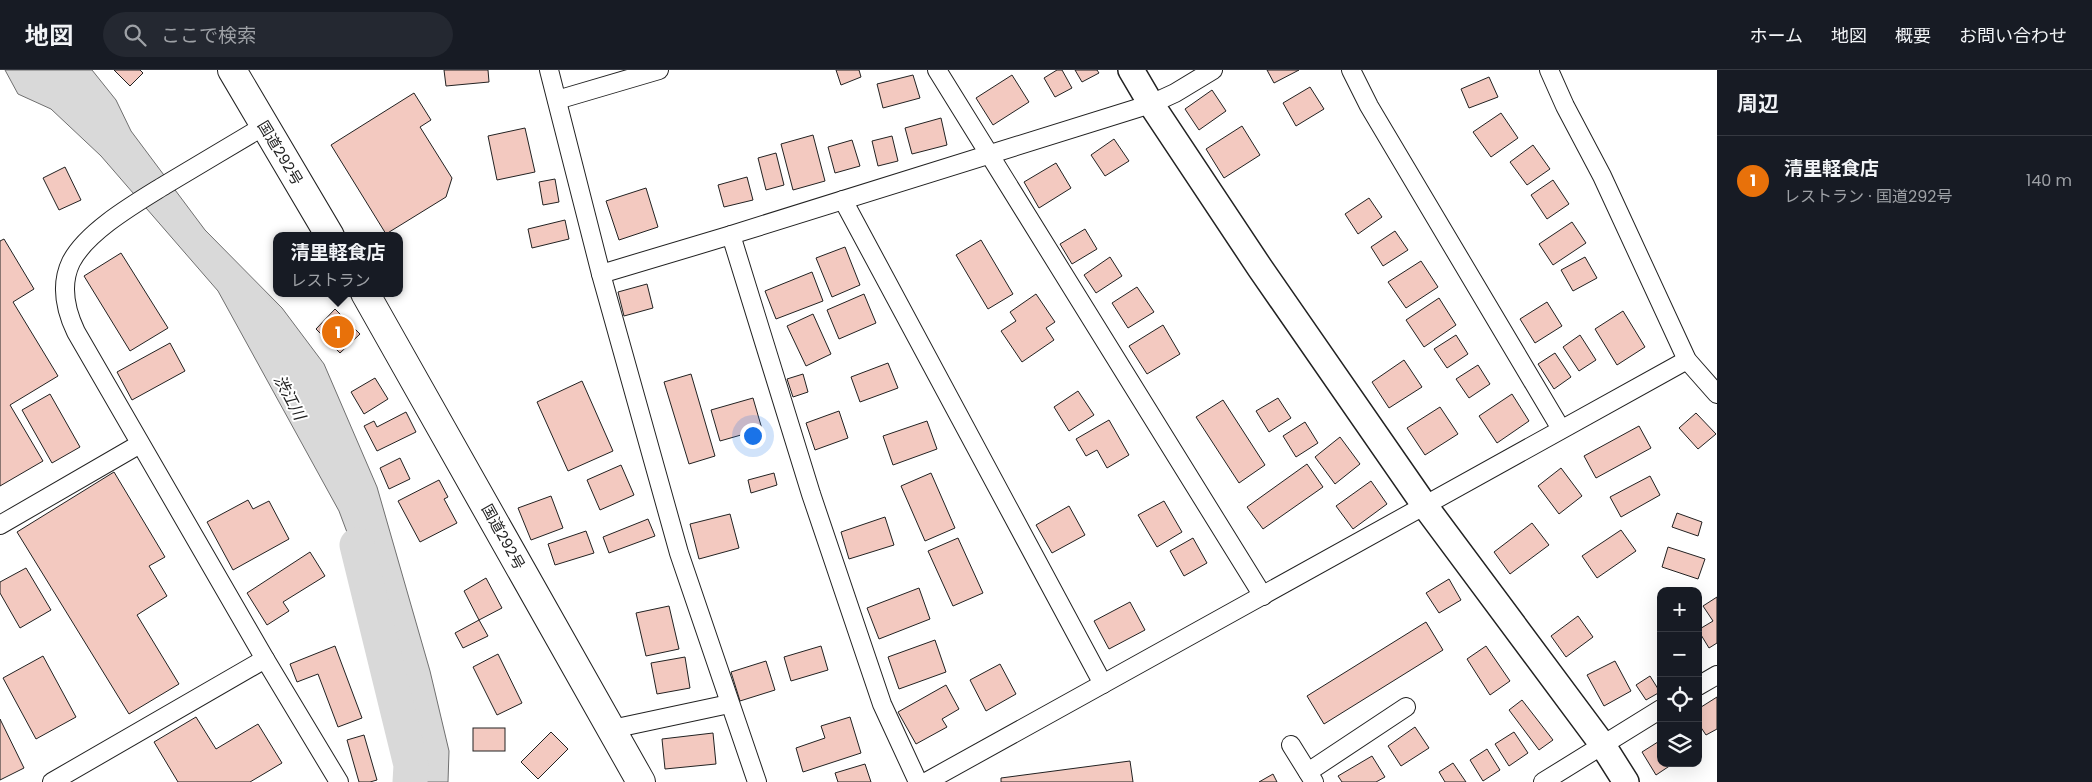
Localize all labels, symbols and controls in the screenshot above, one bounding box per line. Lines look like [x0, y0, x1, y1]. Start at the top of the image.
search box [103, 12, 453, 57]
text: 地図 [25, 19, 73, 52]
icon: search [121, 21, 149, 49]
text: ここで検索 [161, 22, 256, 49]
text: ホーム [1750, 23, 1803, 48]
text: 地図 [1831, 23, 1867, 48]
text: 概要 [1895, 23, 1931, 48]
text: お問い合わせ [1959, 23, 2067, 48]
text: 周辺 [1737, 89, 1779, 118]
street label: 国道292号 [253, 117, 308, 189]
text: 清里軽食店 [1784, 155, 1879, 182]
text: 1 [1750, 169, 1756, 192]
text: 140 m [2026, 169, 2072, 192]
text: レストラン · 国道292号 [1784, 185, 1952, 208]
popup [273, 232, 403, 297]
text: 清里軽食店 [290, 239, 386, 266]
text: レストラン [290, 269, 371, 292]
pin: 1 [322, 313, 354, 351]
water label: 渋江川 [268, 371, 312, 426]
your location [740, 423, 766, 449]
street label: 国道292号 [477, 500, 530, 573]
map controls [1657, 587, 1702, 767]
button: + [1657, 587, 1702, 632]
button: − [1657, 632, 1702, 677]
button: locate [1657, 677, 1702, 722]
button: layers [1657, 722, 1702, 767]

